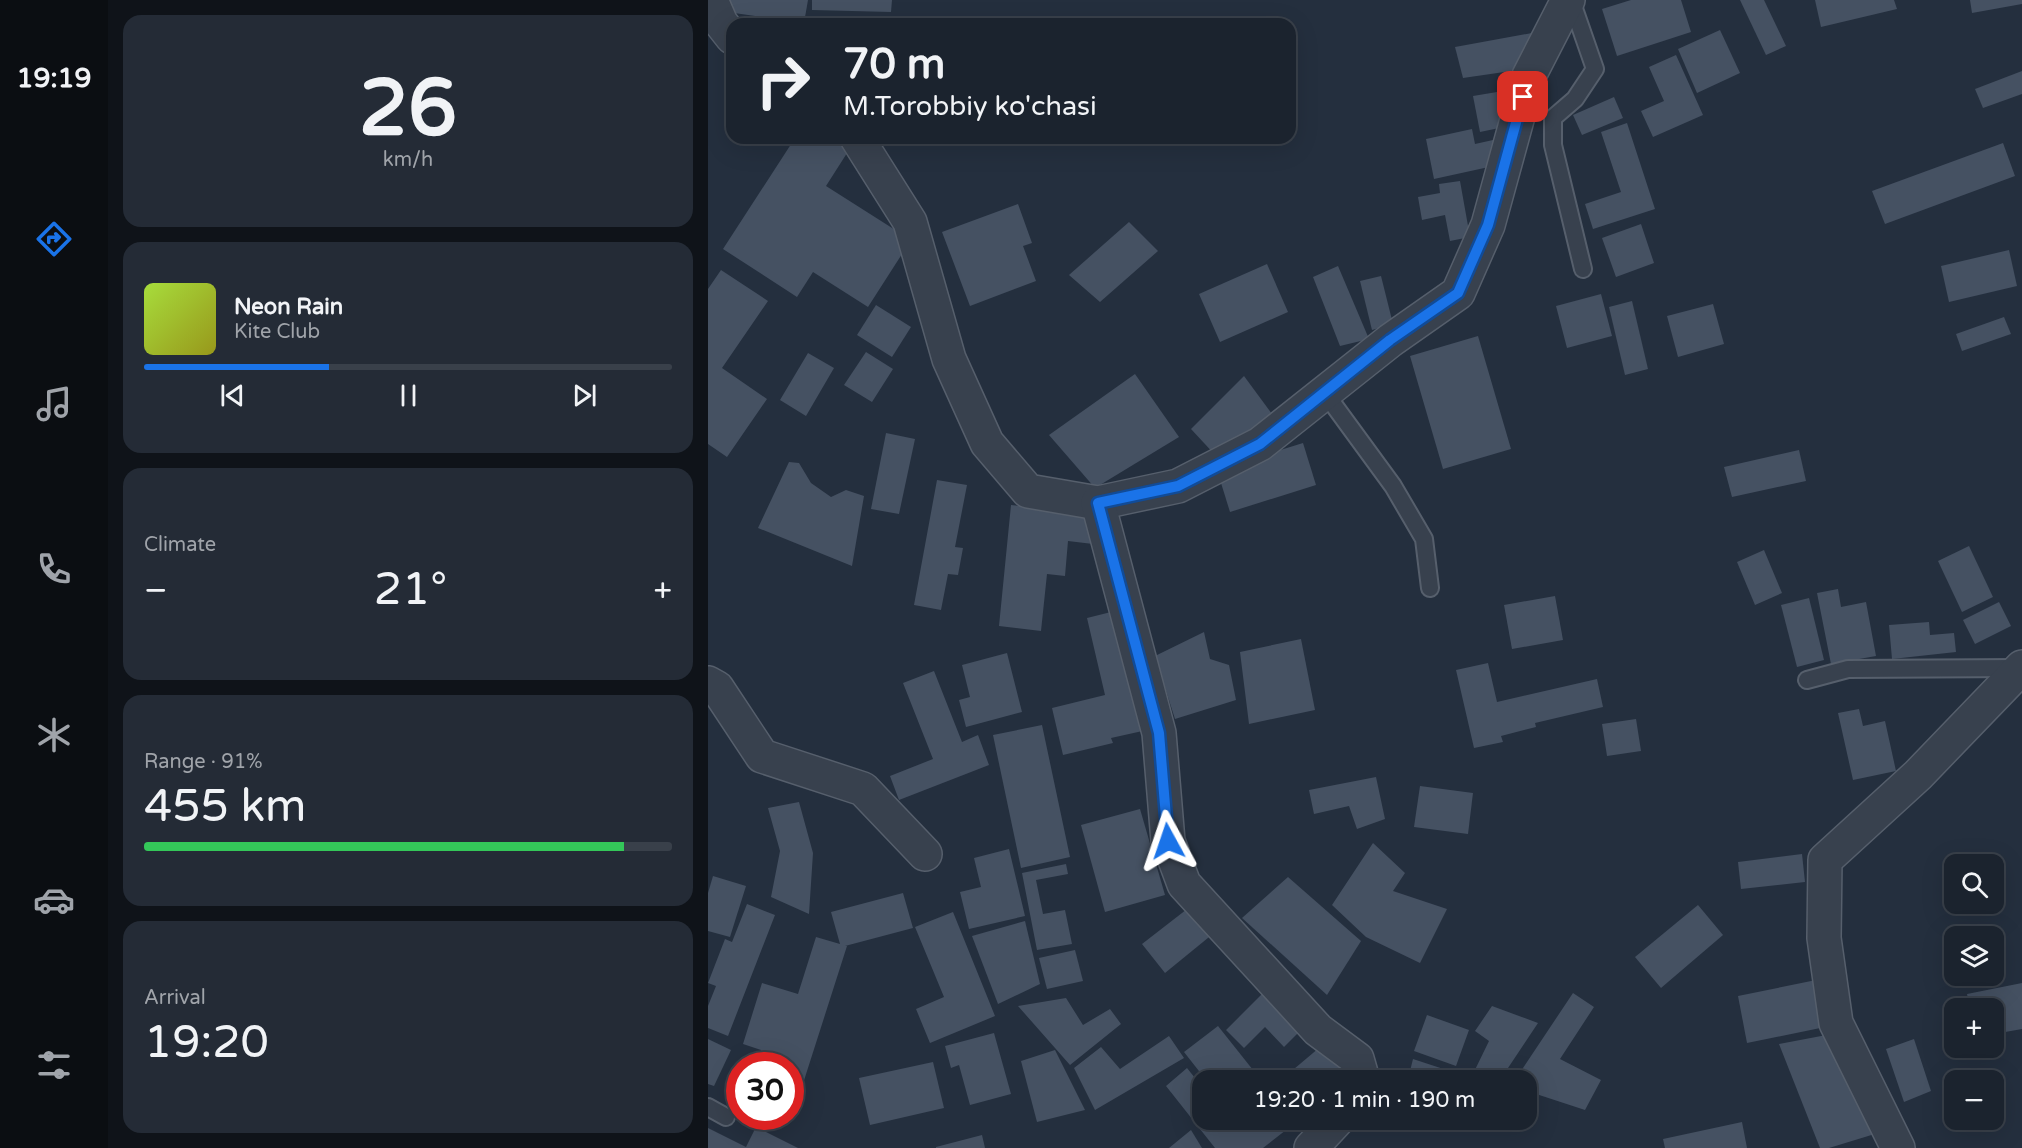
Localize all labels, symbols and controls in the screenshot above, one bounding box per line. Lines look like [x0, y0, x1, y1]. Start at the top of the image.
text: 70 m [843, 39, 945, 90]
icon: right [744, 42, 822, 120]
text: 19:19 [17, 62, 91, 95]
text: 26 [359, 62, 457, 156]
pin [1497, 71, 1548, 122]
icon: arrive [1506, 80, 1539, 113]
text: M.Torobbiy ko'chasi [843, 90, 1097, 123]
text: km/h [383, 148, 433, 172]
icon: directions [33, 218, 75, 260]
text: Neon Rain [234, 294, 343, 320]
text: Kite Club [234, 320, 320, 344]
icon: previous [216, 379, 249, 412]
icon: pause [392, 379, 425, 412]
icon: next [568, 379, 601, 412]
icon: music [33, 383, 75, 425]
text: Climate [144, 533, 216, 557]
icon: phone [33, 548, 75, 590]
text: 21° [374, 563, 447, 617]
text: − [144, 571, 168, 610]
text: + [653, 571, 672, 610]
icon: climate [33, 714, 75, 756]
text: Range · 91% [144, 750, 263, 774]
text: 455 km [144, 780, 306, 834]
position arrow [1136, 809, 1200, 873]
map controls [1944, 854, 2004, 1130]
button: search [1944, 854, 2004, 914]
icon: car [33, 879, 75, 921]
button: layers [1944, 926, 2004, 986]
text: Arrival [144, 986, 206, 1010]
button: + [1944, 998, 2004, 1058]
text: 19:20 [144, 1016, 269, 1070]
icon: filters [33, 1044, 75, 1086]
speed limit sign: 30 [726, 1052, 804, 1130]
button: − [1944, 1070, 2004, 1130]
text: 19:20 · 1 min · 190 m [1254, 1087, 1475, 1113]

